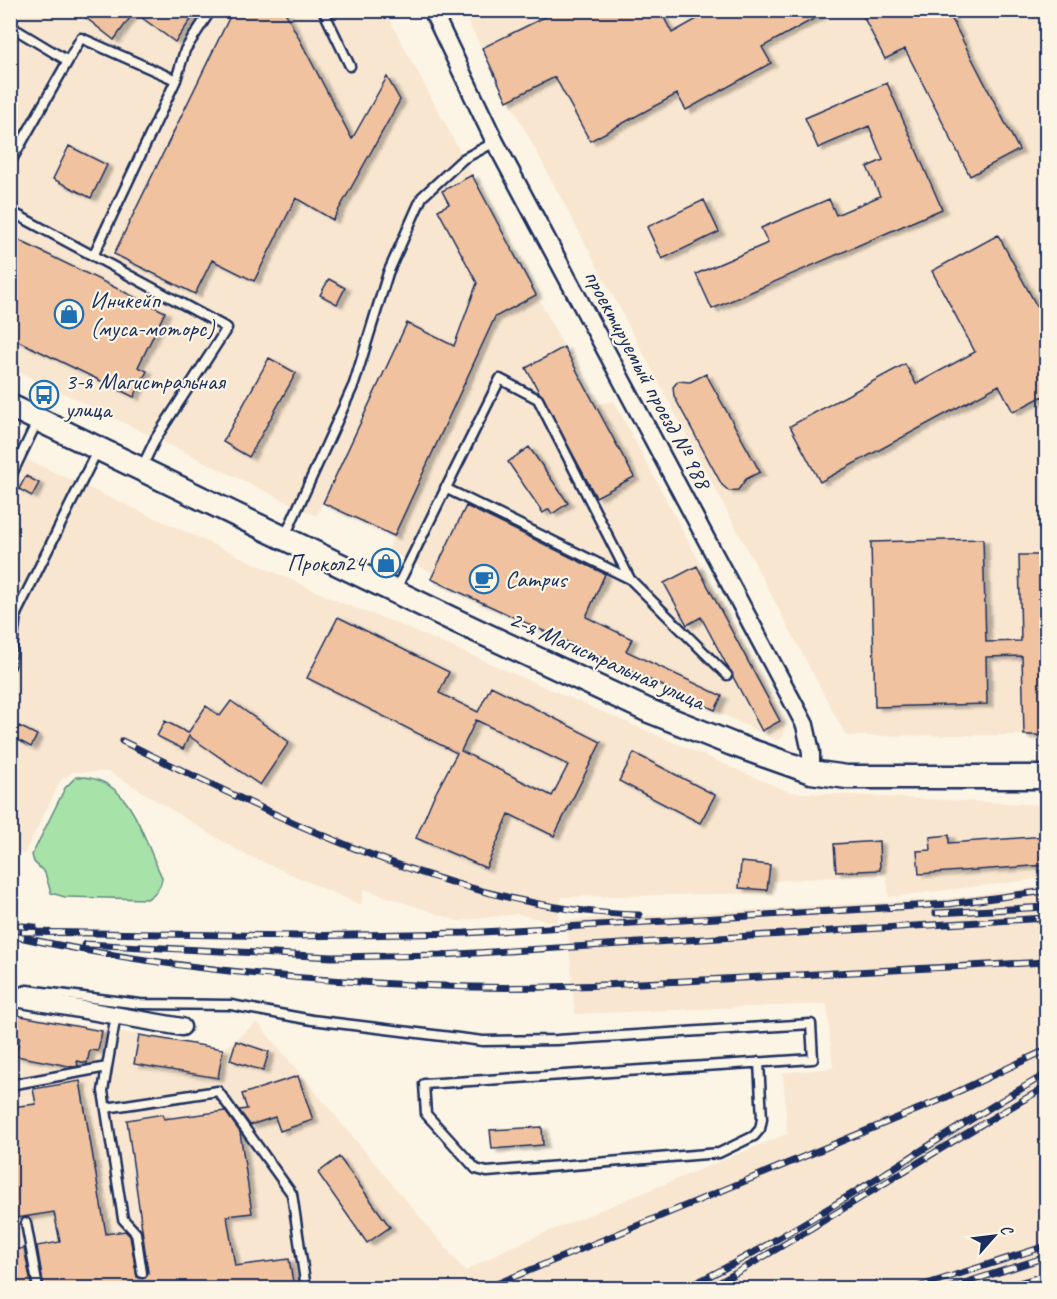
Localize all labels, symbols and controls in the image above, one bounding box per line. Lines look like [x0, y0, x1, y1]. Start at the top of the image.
street label: проектируемый проезд № 988 [577, 264, 720, 496]
place label: Инчкейп (муса-моторс) [90, 285, 215, 343]
shop icon: Инчкейп (муса-моторс) [53, 298, 85, 330]
place label: 3-я Магистральная улица [63, 366, 226, 424]
bus stop icon: 3-я Магистральная улица [28, 379, 60, 411]
shop icon: Прокол24 [370, 547, 402, 579]
place label: Прокол24 [287, 548, 367, 578]
cafe icon: Campus [468, 563, 500, 595]
place label: Campus [505, 564, 568, 594]
street label: 2-я Магистральная улица [505, 603, 711, 717]
north arrow [964, 1206, 1024, 1266]
text: С [996, 1221, 1018, 1239]

